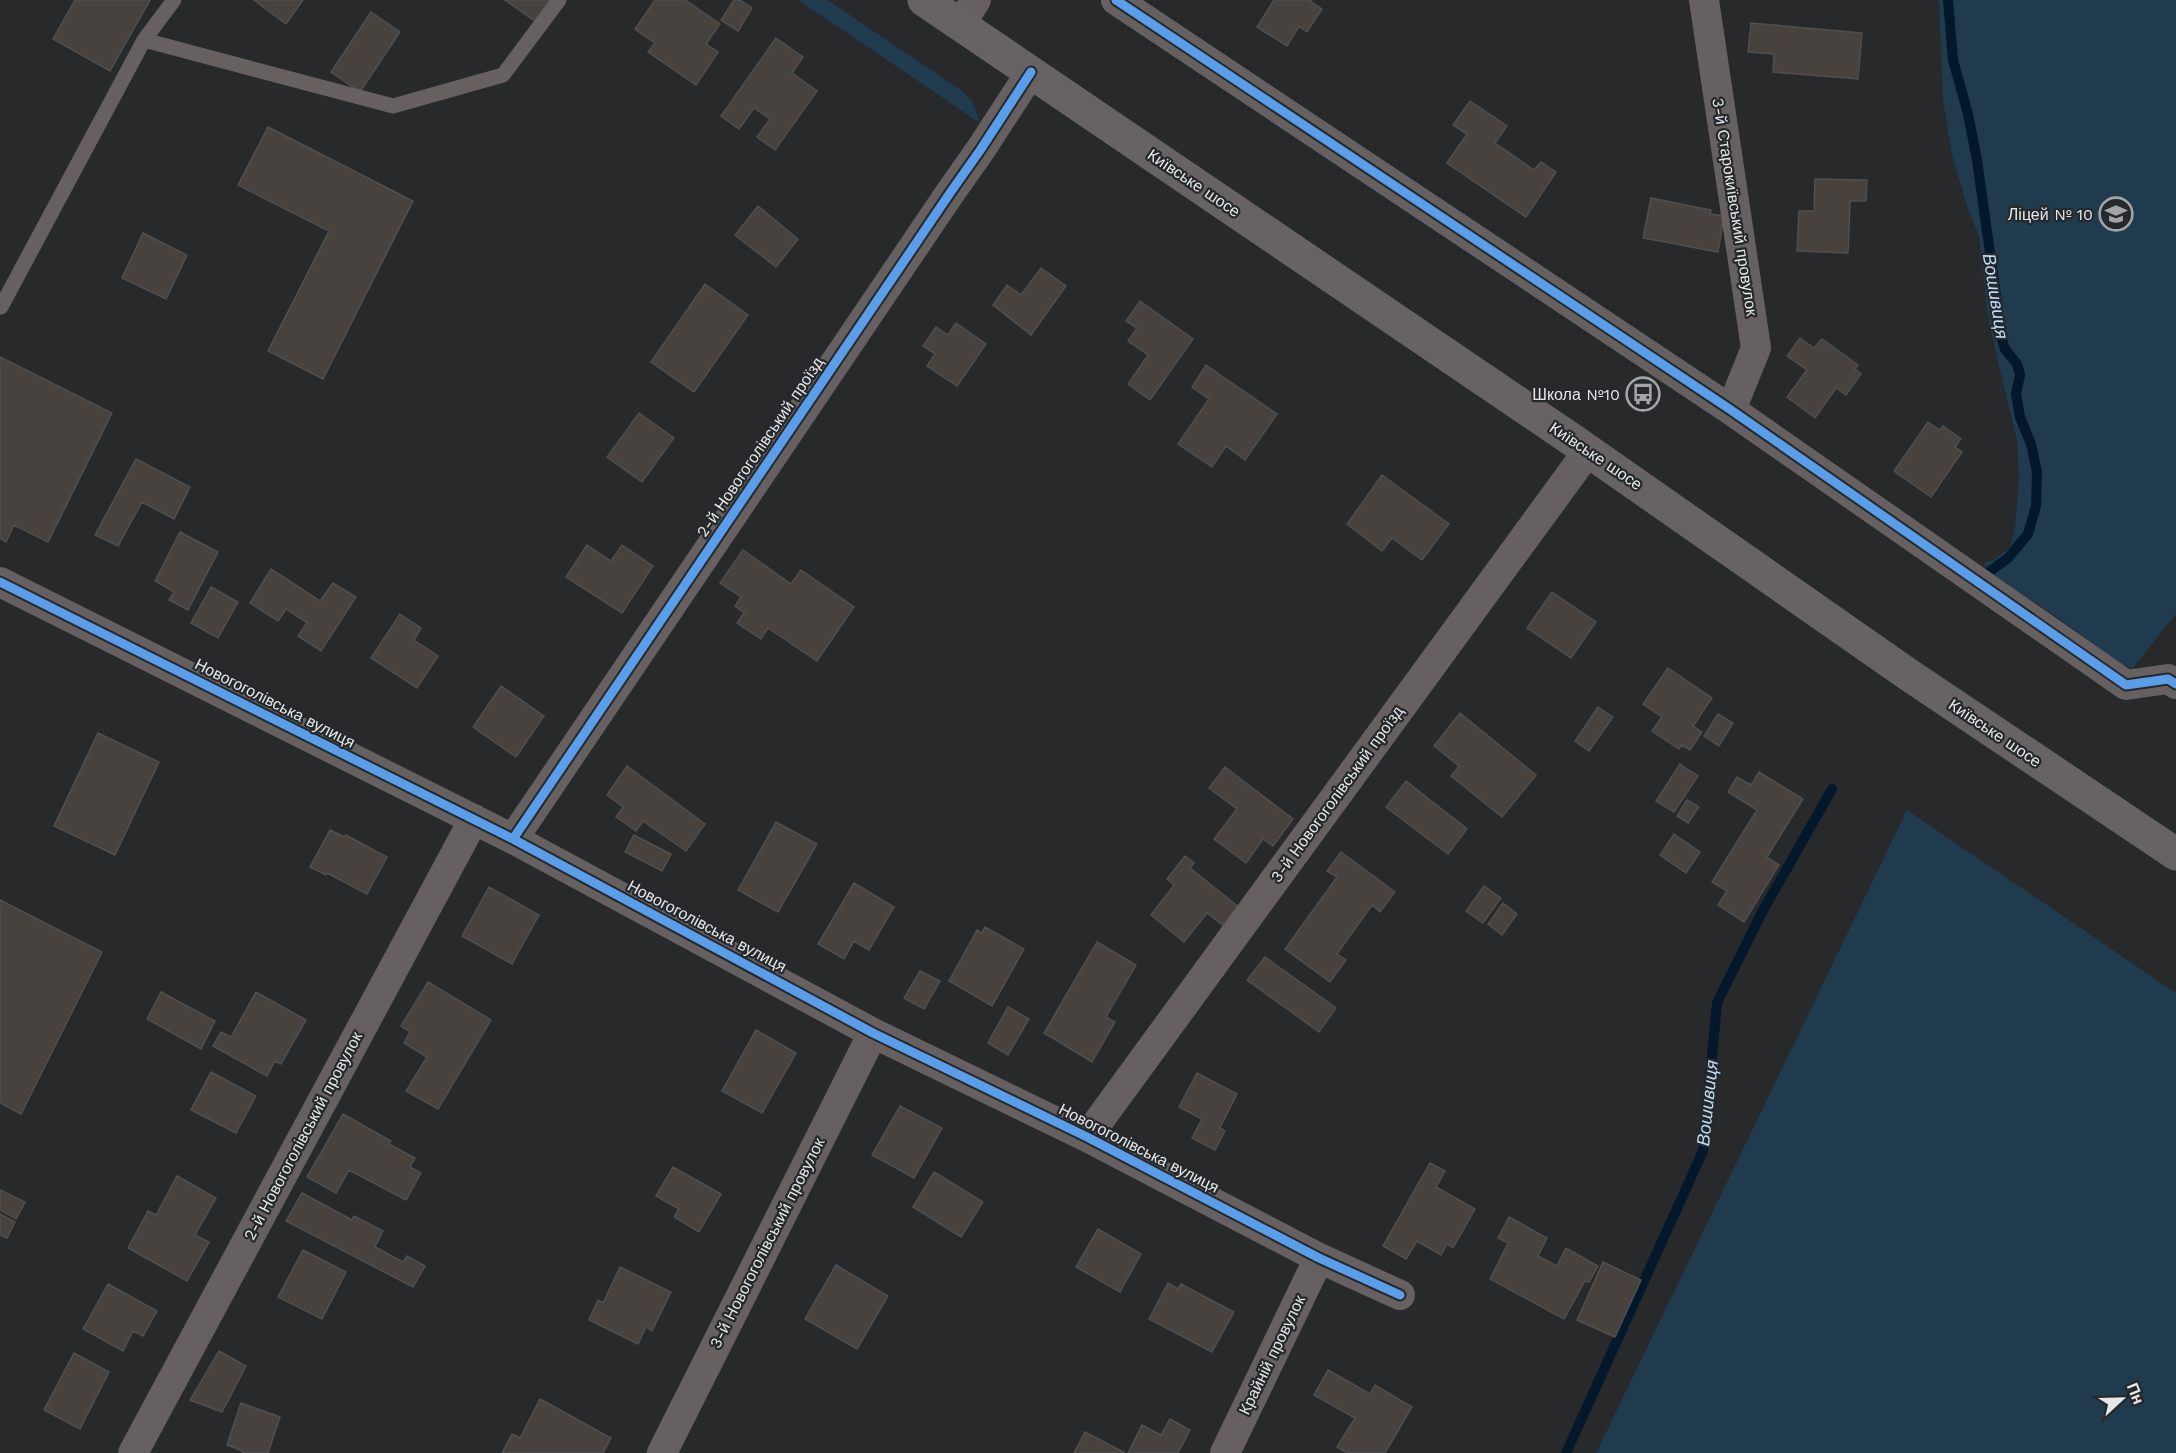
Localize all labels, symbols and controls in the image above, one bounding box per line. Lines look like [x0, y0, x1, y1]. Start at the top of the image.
street label: 3-й Старокиївський провулок [1708, 97, 1762, 318]
street label: Київське шосе [1144, 145, 1244, 221]
school or university icon: Ліцей № 10 [2098, 196, 2134, 232]
place label: Ліцей № 10 [2008, 205, 2093, 224]
water label: Вошивиця [1979, 252, 2013, 341]
street label: 2-й Новогоголівський проїзд [693, 353, 828, 541]
bus stop icon: Школа №10 [1625, 376, 1661, 412]
place label: Школа №10 [1532, 385, 1620, 404]
street label: Київське шосе [1546, 418, 1646, 494]
street label: Новогоголівська вулиця [192, 654, 358, 752]
street label: Київське шосе [1945, 695, 2045, 771]
street label: 3-й Новогоголівський проїзд [1267, 702, 1408, 886]
street label: Новогоголівська вулиця [624, 876, 790, 976]
street label: 2-й Новогоголівський провулок [240, 1028, 367, 1243]
water label: Вошивиця [1692, 1059, 1722, 1147]
street label: Новогоголівська вулиця [1056, 1099, 1222, 1197]
street label: 3-й Новогоголівський провулок [706, 1134, 829, 1351]
street label: Крайній провулок [1235, 1291, 1310, 1418]
north arrow [2092, 1369, 2152, 1429]
text: Пн [2123, 1380, 2148, 1407]

